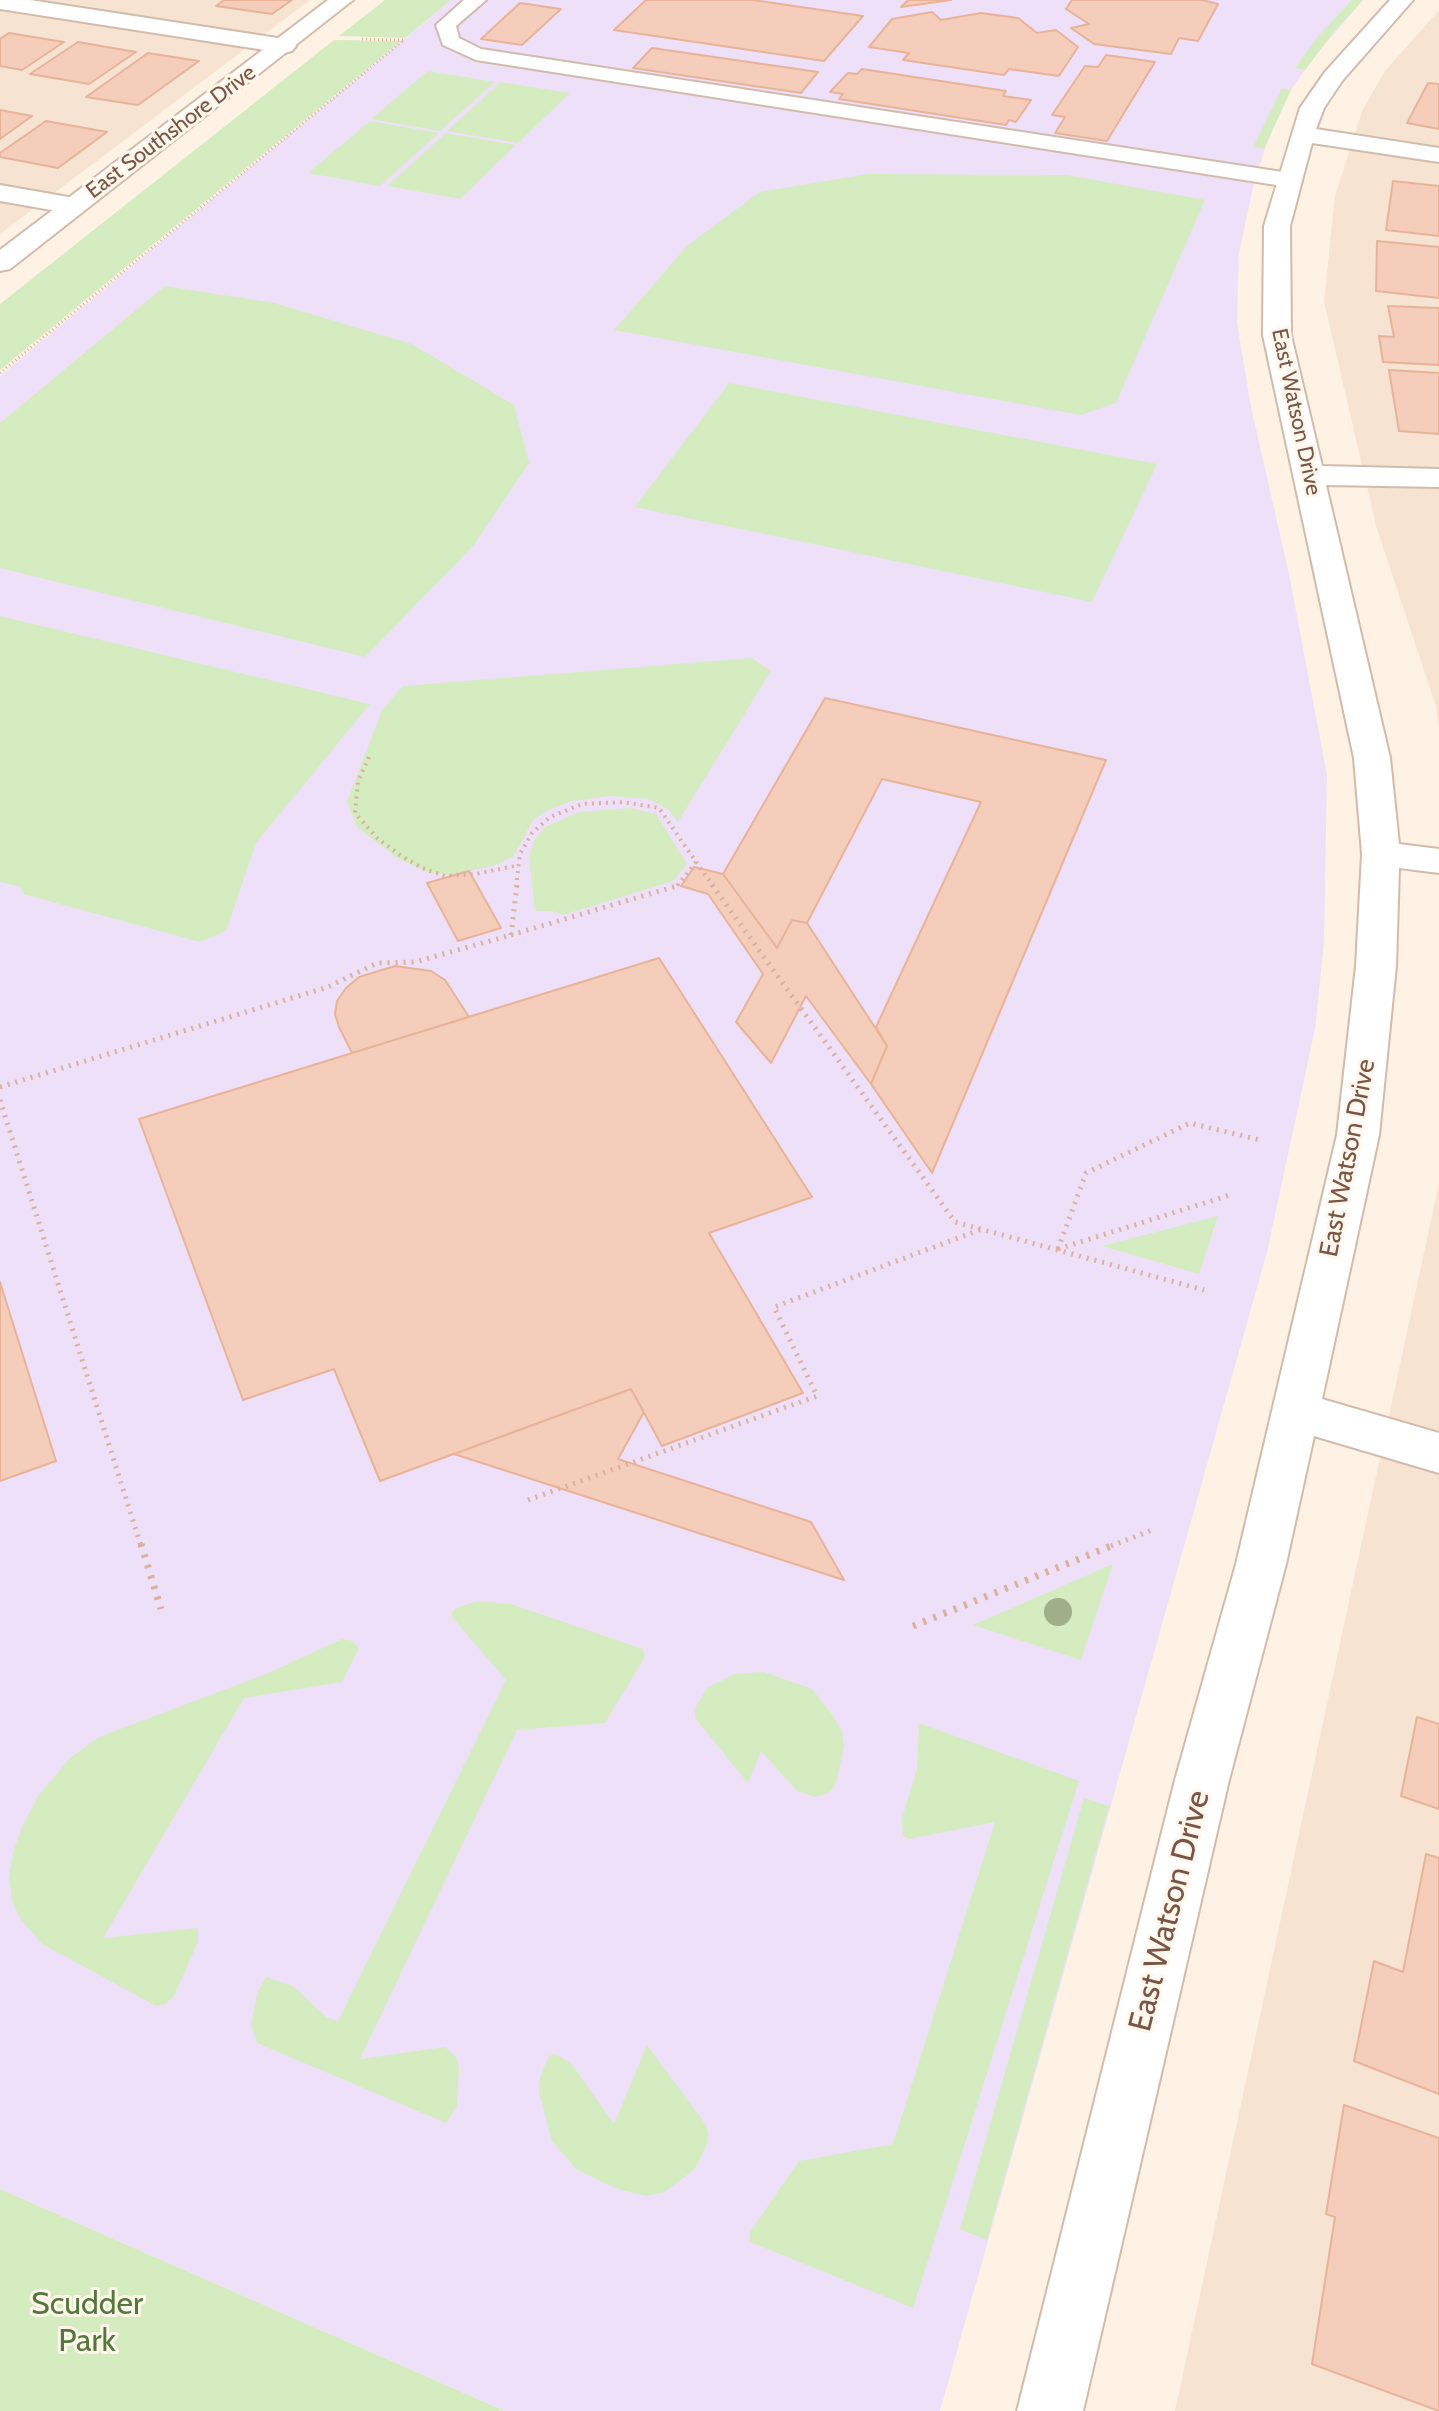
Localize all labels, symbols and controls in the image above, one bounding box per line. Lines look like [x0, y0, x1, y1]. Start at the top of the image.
street label: East Southshore Drive [81, 60, 261, 204]
street label: East Watson Drive [1265, 326, 1327, 498]
street label: East Watson Drive [1314, 1057, 1382, 1259]
street label: East Watson Drive [1122, 1787, 1218, 2035]
park label: Scudder Park [31, 2286, 143, 2361]

